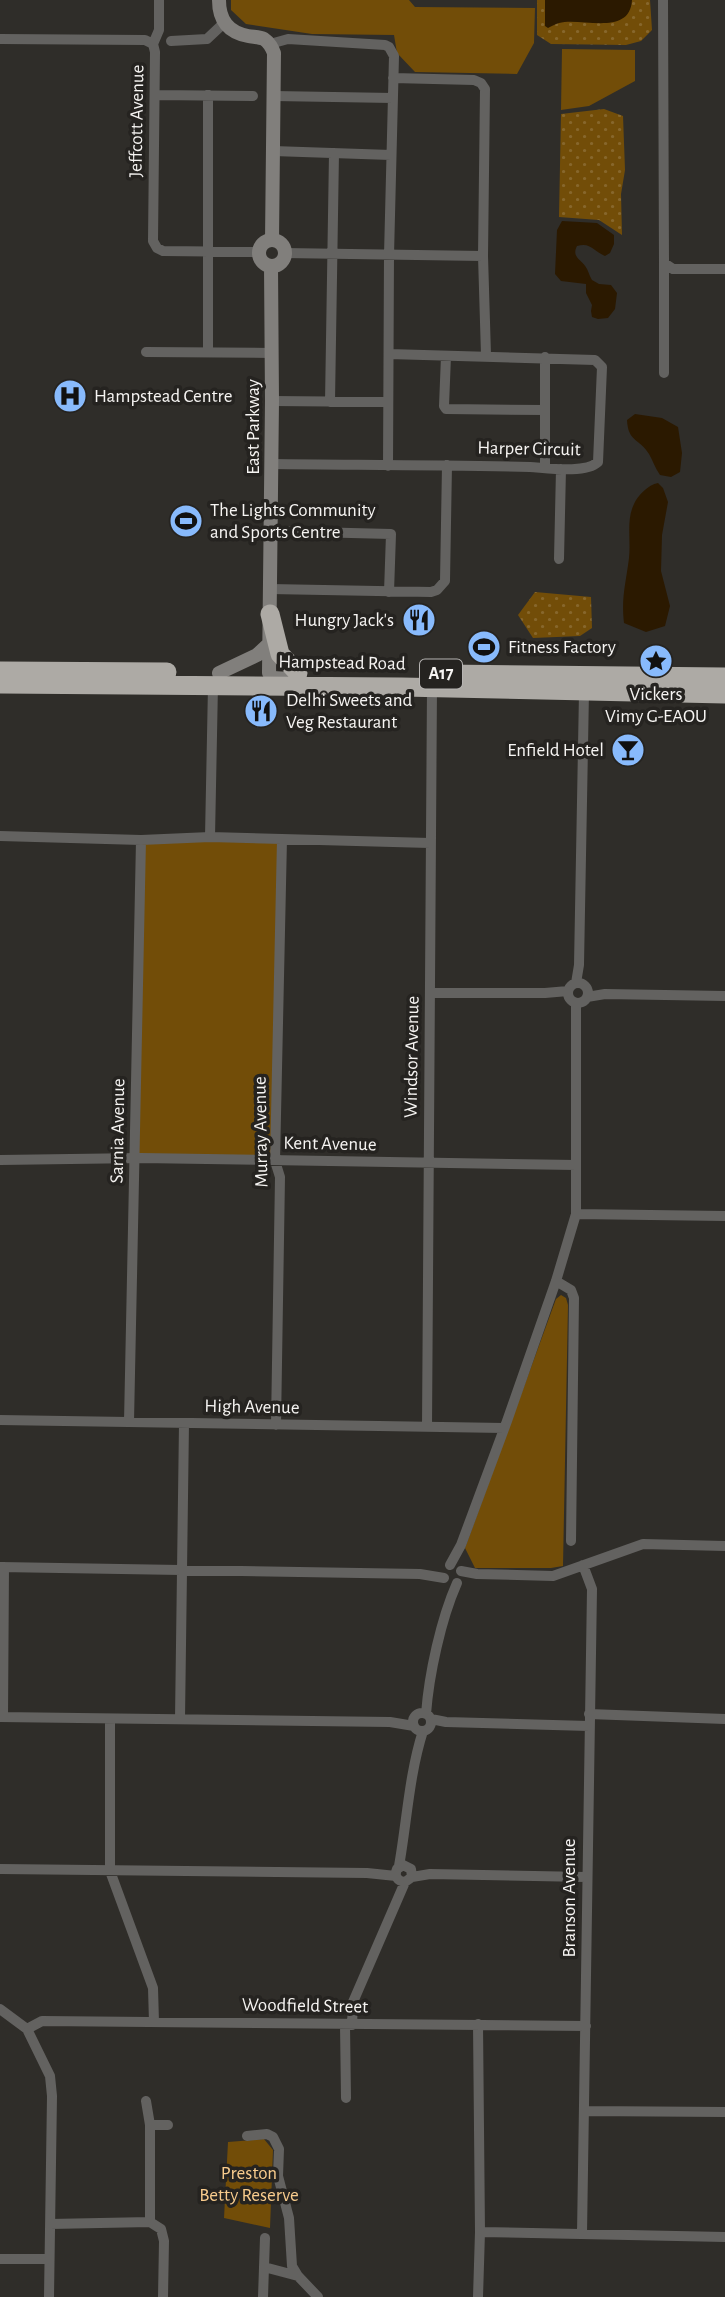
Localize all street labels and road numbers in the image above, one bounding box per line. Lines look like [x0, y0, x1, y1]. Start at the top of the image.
street label: Jeffcott Avenue [127, 64, 147, 178]
street label: East Parkway [244, 379, 263, 475]
street label: Harper Circuit [477, 439, 581, 459]
street label: Hampstead Road [278, 652, 406, 674]
road number: A17 [420, 660, 462, 688]
street label: Windsor Avenue [401, 996, 423, 1118]
street label: Murray Avenue [251, 1076, 271, 1188]
street label: Sarnia Avenue [108, 1078, 128, 1184]
street label: Kent Avenue [283, 1134, 377, 1154]
street label: High Avenue [204, 1397, 300, 1417]
street label: Branson Avenue [560, 1839, 579, 1957]
street label: Woodfield Street [242, 1995, 368, 2017]

